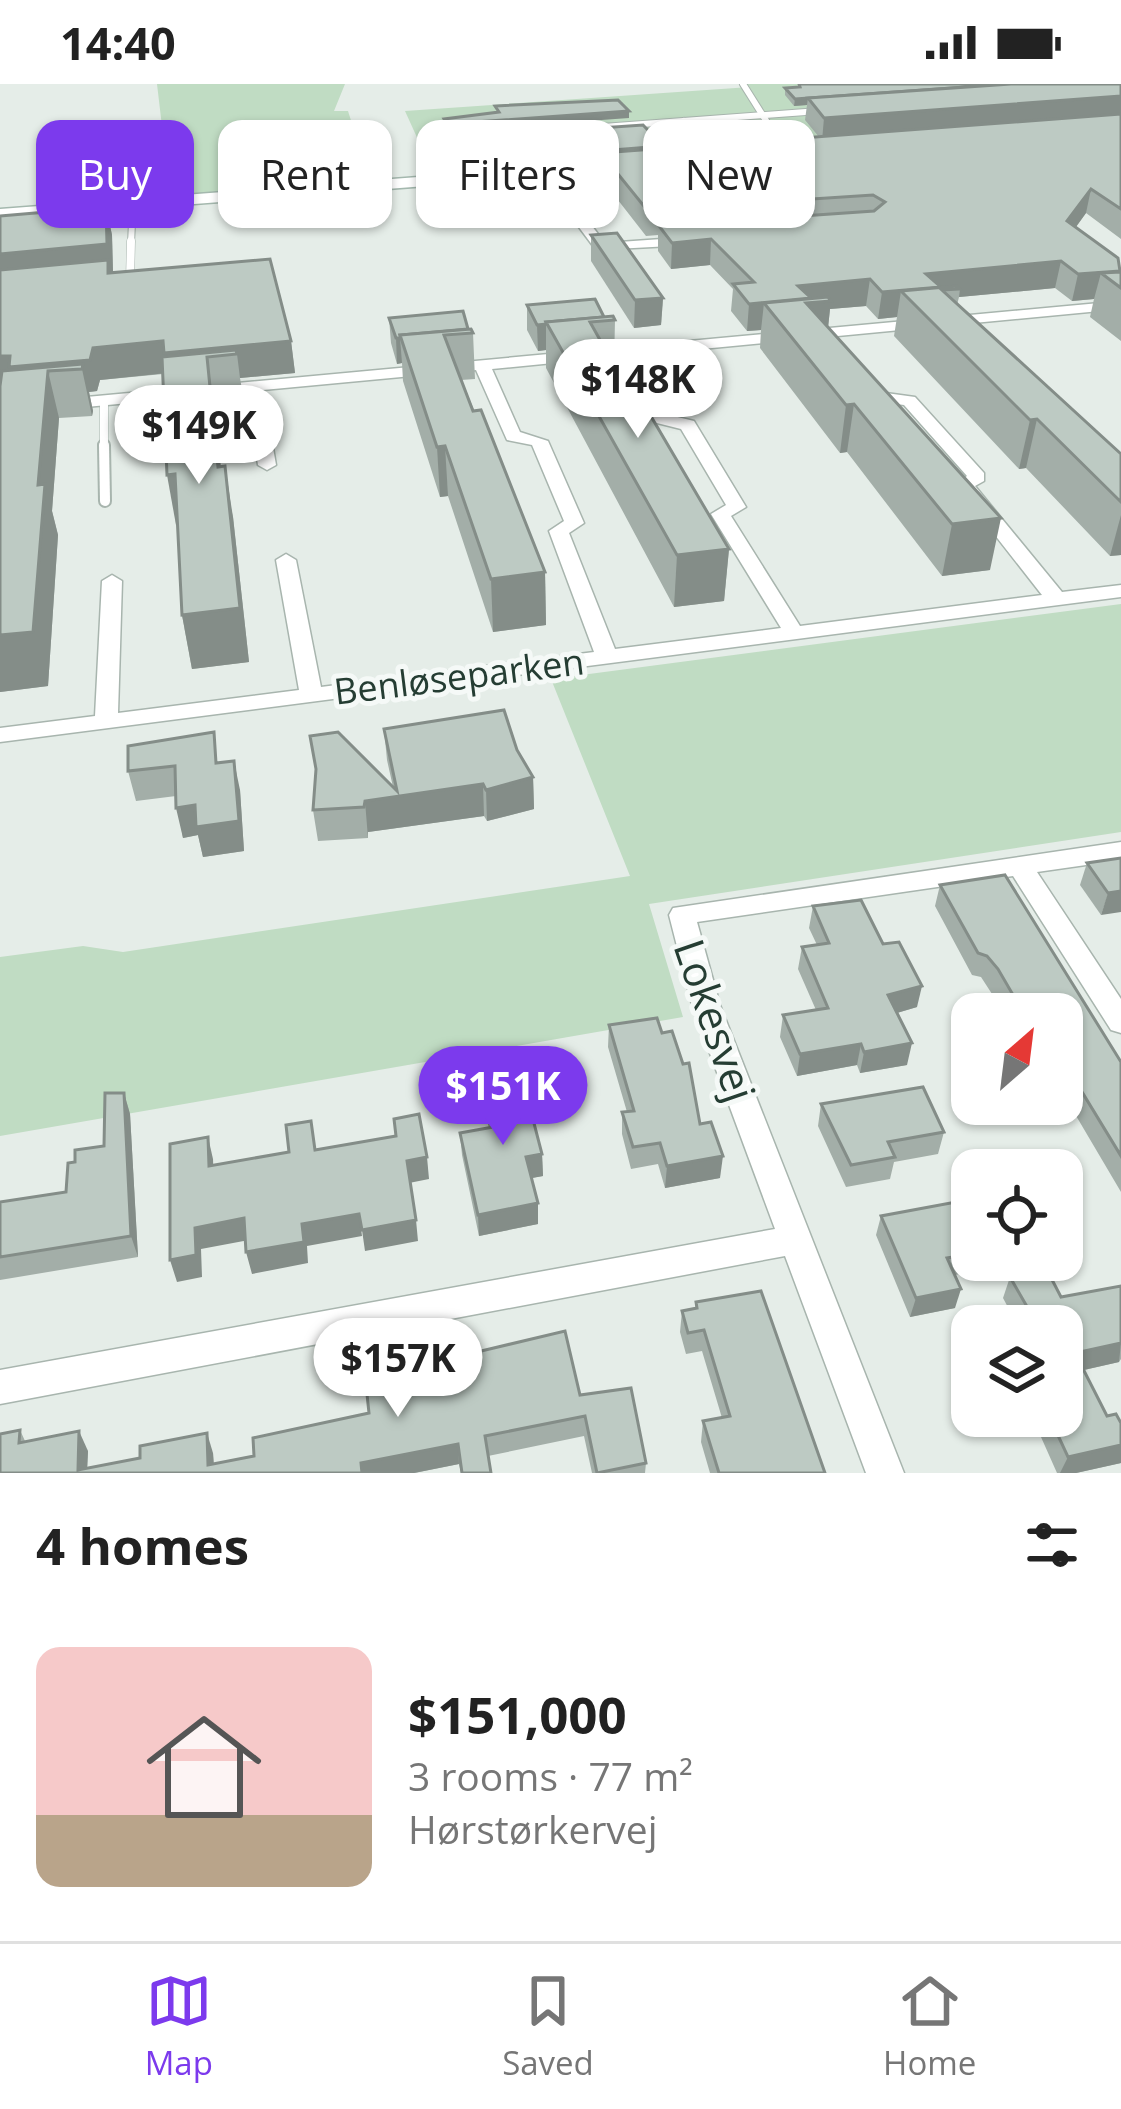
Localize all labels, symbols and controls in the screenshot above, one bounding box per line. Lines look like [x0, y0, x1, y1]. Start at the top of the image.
text: 14:40 [60, 12, 176, 73]
chip: Buy [36, 120, 194, 228]
chip: Rent [218, 120, 392, 228]
chip: Filters [416, 120, 619, 228]
chip: New [643, 120, 815, 228]
pin: $148K [554, 339, 722, 441]
text: $148K [580, 351, 696, 404]
pin: $149K [115, 385, 283, 487]
text: $149K [141, 397, 257, 450]
street label: Benløseparken [331, 636, 587, 716]
street label: Lokesvej [662, 931, 770, 1109]
north arrow [951, 993, 1083, 1125]
map controls [951, 993, 1083, 1437]
pin: $151K [419, 1046, 587, 1148]
text: $151K [445, 1058, 561, 1111]
button: locate [951, 1149, 1083, 1281]
button: layers [951, 1305, 1083, 1437]
pin: $157K [314, 1318, 482, 1420]
text: $157K [340, 1330, 456, 1383]
text: 4 homes [36, 1510, 249, 1580]
icon: filters [1019, 1512, 1085, 1578]
text: $151,000 [408, 1679, 627, 1749]
icon: home [132, 1695, 276, 1839]
text: 3 rooms · 77 m² [408, 1749, 693, 1802]
text: Hørstørkervej [408, 1802, 658, 1855]
tab: Map [145, 1968, 213, 2085]
tab: Saved [502, 1968, 594, 2085]
tab: Home [883, 1968, 976, 2085]

